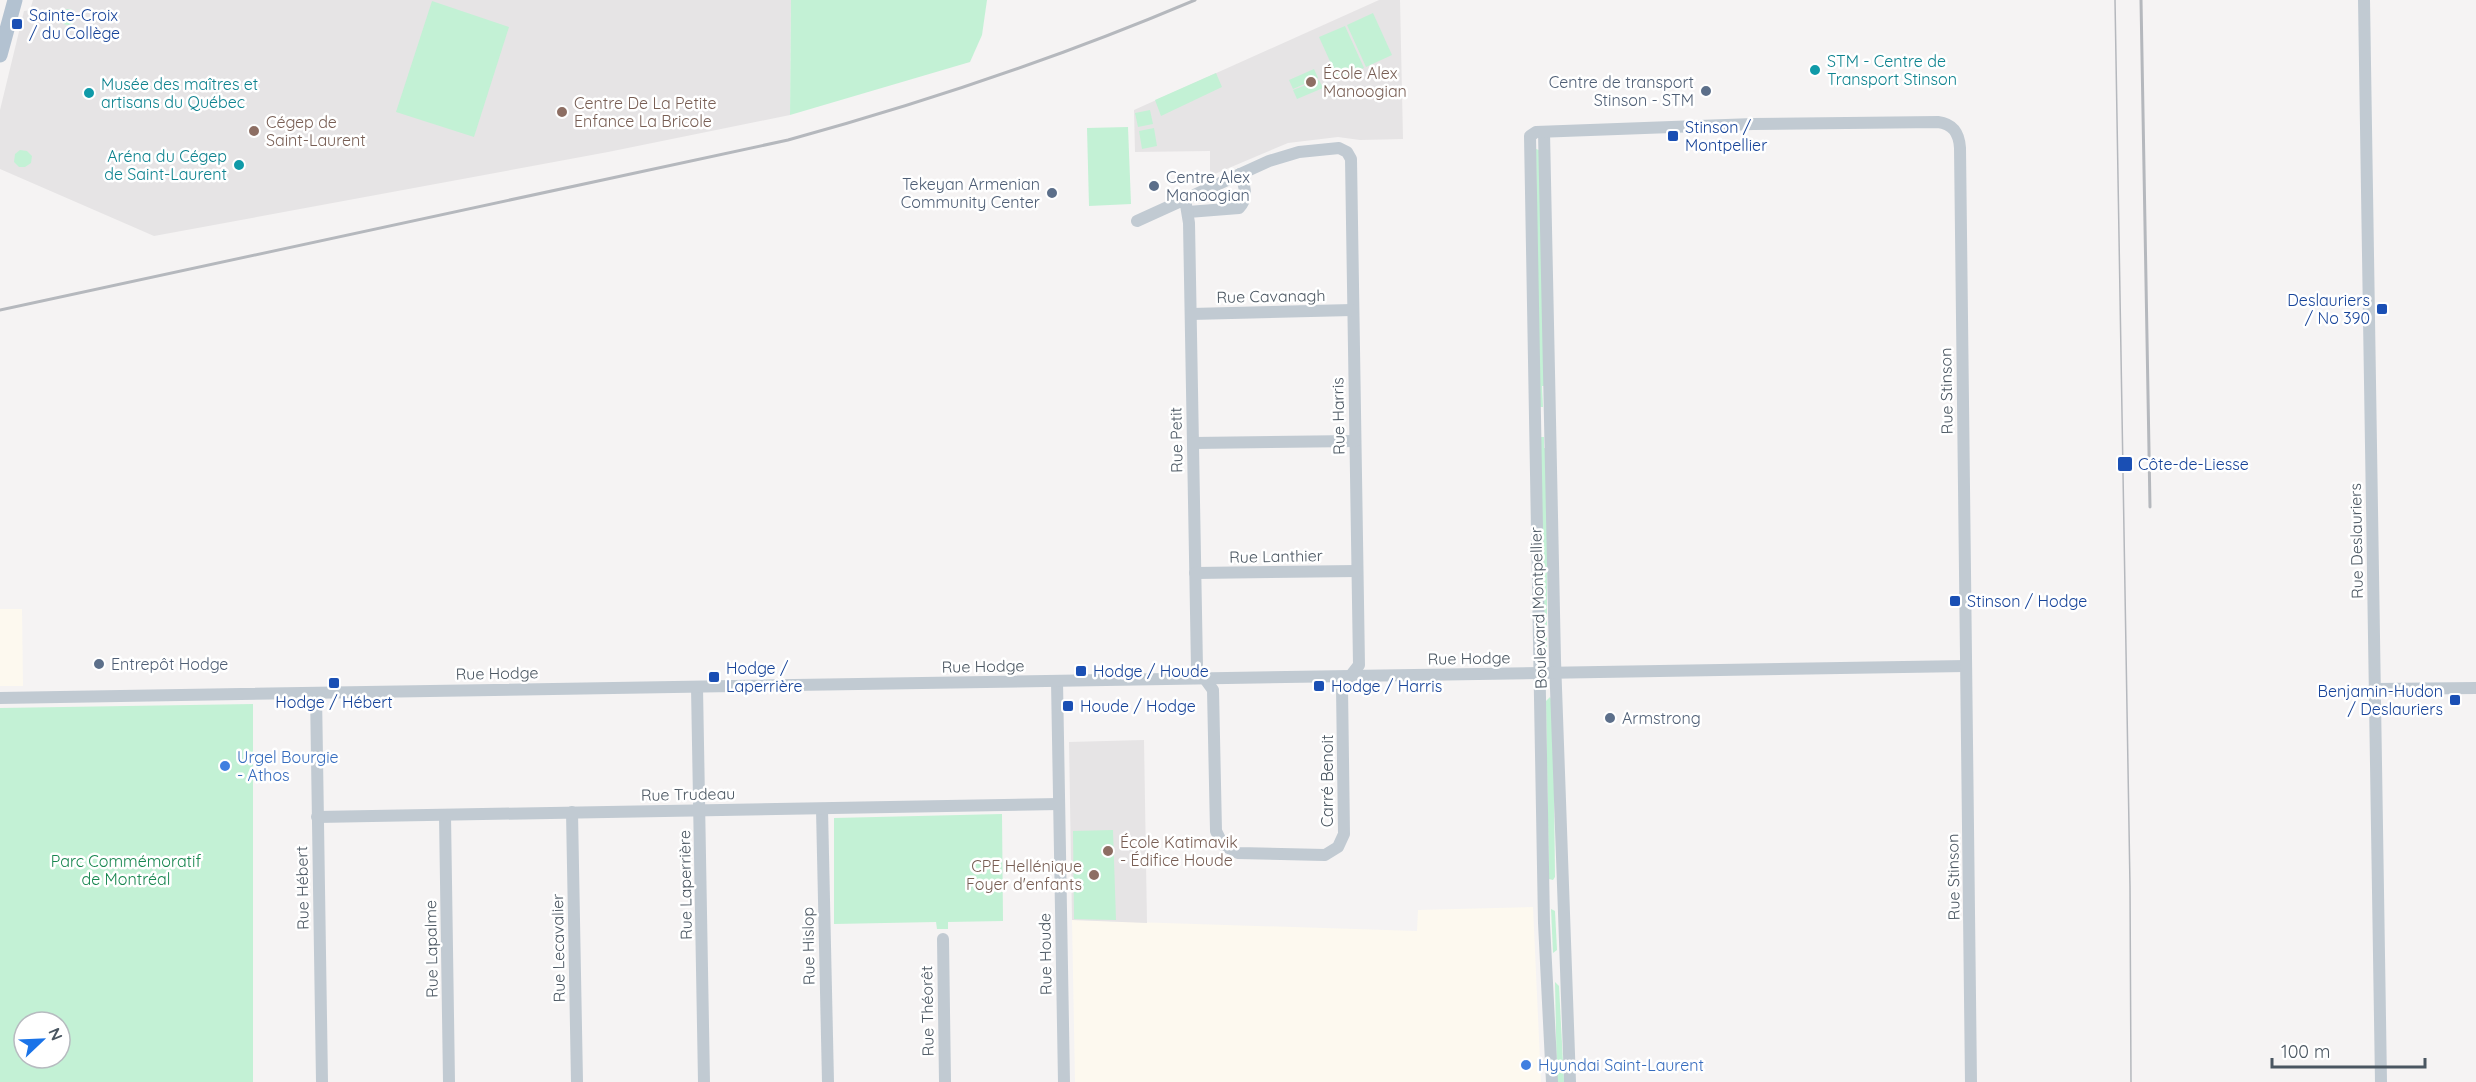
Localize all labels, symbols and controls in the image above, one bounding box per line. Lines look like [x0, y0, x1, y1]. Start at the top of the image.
place label: Sainte-Croix / du Collège [29, 5, 120, 43]
marker: Sainte-Croix / du Collège [10, 17, 24, 31]
place label: STM - Centre de Transport Stinson [1827, 51, 1957, 89]
place label: École Alex Manoogian [1323, 63, 1407, 101]
marker: STM - Centre de Transport Stinson [1808, 63, 1822, 77]
place label: Centre de transport Stinson - STM [1549, 72, 1694, 110]
place label: Musée des maîtres et artisans du Québec [101, 74, 258, 112]
marker: École Alex Manoogian [1304, 75, 1318, 89]
marker: Centre de transport Stinson - STM [1699, 84, 1713, 98]
marker: Musée des maîtres et artisans du Québec [82, 86, 96, 100]
place label: Centre De La Petite Enfance La Bricole [574, 93, 717, 131]
marker: Centre De La Petite Enfance La Bricole [555, 105, 569, 119]
place label: Cégep de Saint-Laurent [266, 112, 366, 150]
place label: Stinson / Montpellier [1685, 117, 1767, 155]
marker: Cégep de Saint-Laurent [247, 124, 261, 138]
marker: Stinson / Montpellier [1666, 129, 1680, 143]
place label: Aréna du Cégep de Saint-Laurent [104, 146, 227, 184]
marker: Aréna du Cégep de Saint-Laurent [232, 158, 246, 172]
place label: Centre Alex Manoogian [1166, 167, 1250, 205]
place label: Tekeyan Armenian Community Center [901, 174, 1040, 212]
marker: Centre Alex Manoogian [1147, 179, 1161, 193]
marker: Tekeyan Armenian Community Center [1045, 186, 1059, 200]
street label: Rue Cavanagh [1216, 285, 1326, 307]
place label: Deslauriers / No 390 [2287, 290, 2370, 328]
marker: Deslauriers / No 390 [2375, 302, 2389, 316]
street label: Rue Stinson [1935, 348, 1957, 434]
street label: Rue Harris [1327, 377, 1349, 455]
street label: Rue Petit [1165, 407, 1187, 473]
place label: Côte-de-Liesse [2138, 454, 2249, 474]
marker: Côte-de-Liesse [2116, 455, 2134, 473]
street label: Rue Deslauriers [2345, 483, 2367, 599]
street label: Boulevard Montpellier [1525, 527, 1551, 689]
street label: Rue Lanthier [1229, 545, 1323, 567]
place label: Stinson / Hodge [1967, 591, 2087, 611]
marker: Stinson / Hodge [1948, 594, 1962, 608]
street label: Rue Hodge [1428, 647, 1510, 669]
place label: Entrepôt Hodge [111, 654, 228, 674]
street label: Rue Hodge [942, 655, 1024, 677]
marker: Entrepôt Hodge [92, 657, 106, 671]
place label: Hodge / Laperrière [726, 658, 803, 696]
place label: Hodge / Houde [1093, 661, 1209, 681]
street label: Rue Hodge [456, 662, 538, 684]
marker: Hodge / Houde [1074, 664, 1088, 678]
marker: Hodge / Laperrière [707, 670, 721, 684]
marker: Hodge / Hébert [327, 676, 341, 690]
place label: Hodge / Harris [1331, 676, 1442, 696]
marker: Hodge / Harris [1312, 679, 1326, 693]
place label: Benjamin-Hudon / Deslauriers [2318, 681, 2443, 719]
place label: Hodge / Hébert [275, 692, 393, 712]
marker: Benjamin-Hudon / Deslauriers [2448, 693, 2462, 707]
place label: Houde / Hodge [1080, 696, 1196, 716]
marker: Houde / Hodge [1061, 699, 1075, 713]
place label: Armstrong [1622, 708, 1701, 728]
marker: Armstrong [1603, 711, 1617, 725]
street label: Carré Benoit [1317, 735, 1337, 827]
place label: Urgel Bourgie - Athos [237, 747, 339, 785]
marker: Urgel Bourgie - Athos [218, 759, 232, 773]
street label: Rue Trudeau [641, 783, 735, 805]
street label: Rue Laperrière [674, 830, 696, 940]
place label: École Katimavik - Édifice Houde [1120, 832, 1238, 870]
street label: Rue Stinson [1942, 834, 1964, 920]
marker: École Katimavik - Édifice Houde [1101, 844, 1115, 858]
street label: Rue Hébert [291, 846, 313, 930]
park label: Parc Commémoratif de Montréal [51, 851, 201, 889]
place label: CPE Hellénique Foyer d'enfants [966, 856, 1082, 894]
marker: CPE Hellénique Foyer d'enfants [1087, 868, 1101, 882]
street label: Rue Lecavalier [547, 893, 569, 1003]
street label: Rue Lapalme [420, 900, 442, 998]
street label: Rue Hislop [797, 907, 819, 985]
street label: Rue Houde [1034, 913, 1056, 995]
street label: Rue Théorêt [916, 965, 938, 1057]
north arrow [12, 1010, 72, 1070]
text: N [44, 1025, 67, 1043]
scale bar [2272, 1031, 2425, 1069]
text: 100 m [2281, 1040, 2330, 1063]
place label: Hyundai Saint-Laurent [1538, 1055, 1704, 1075]
marker: Hyundai Saint-Laurent [1519, 1058, 1533, 1072]

